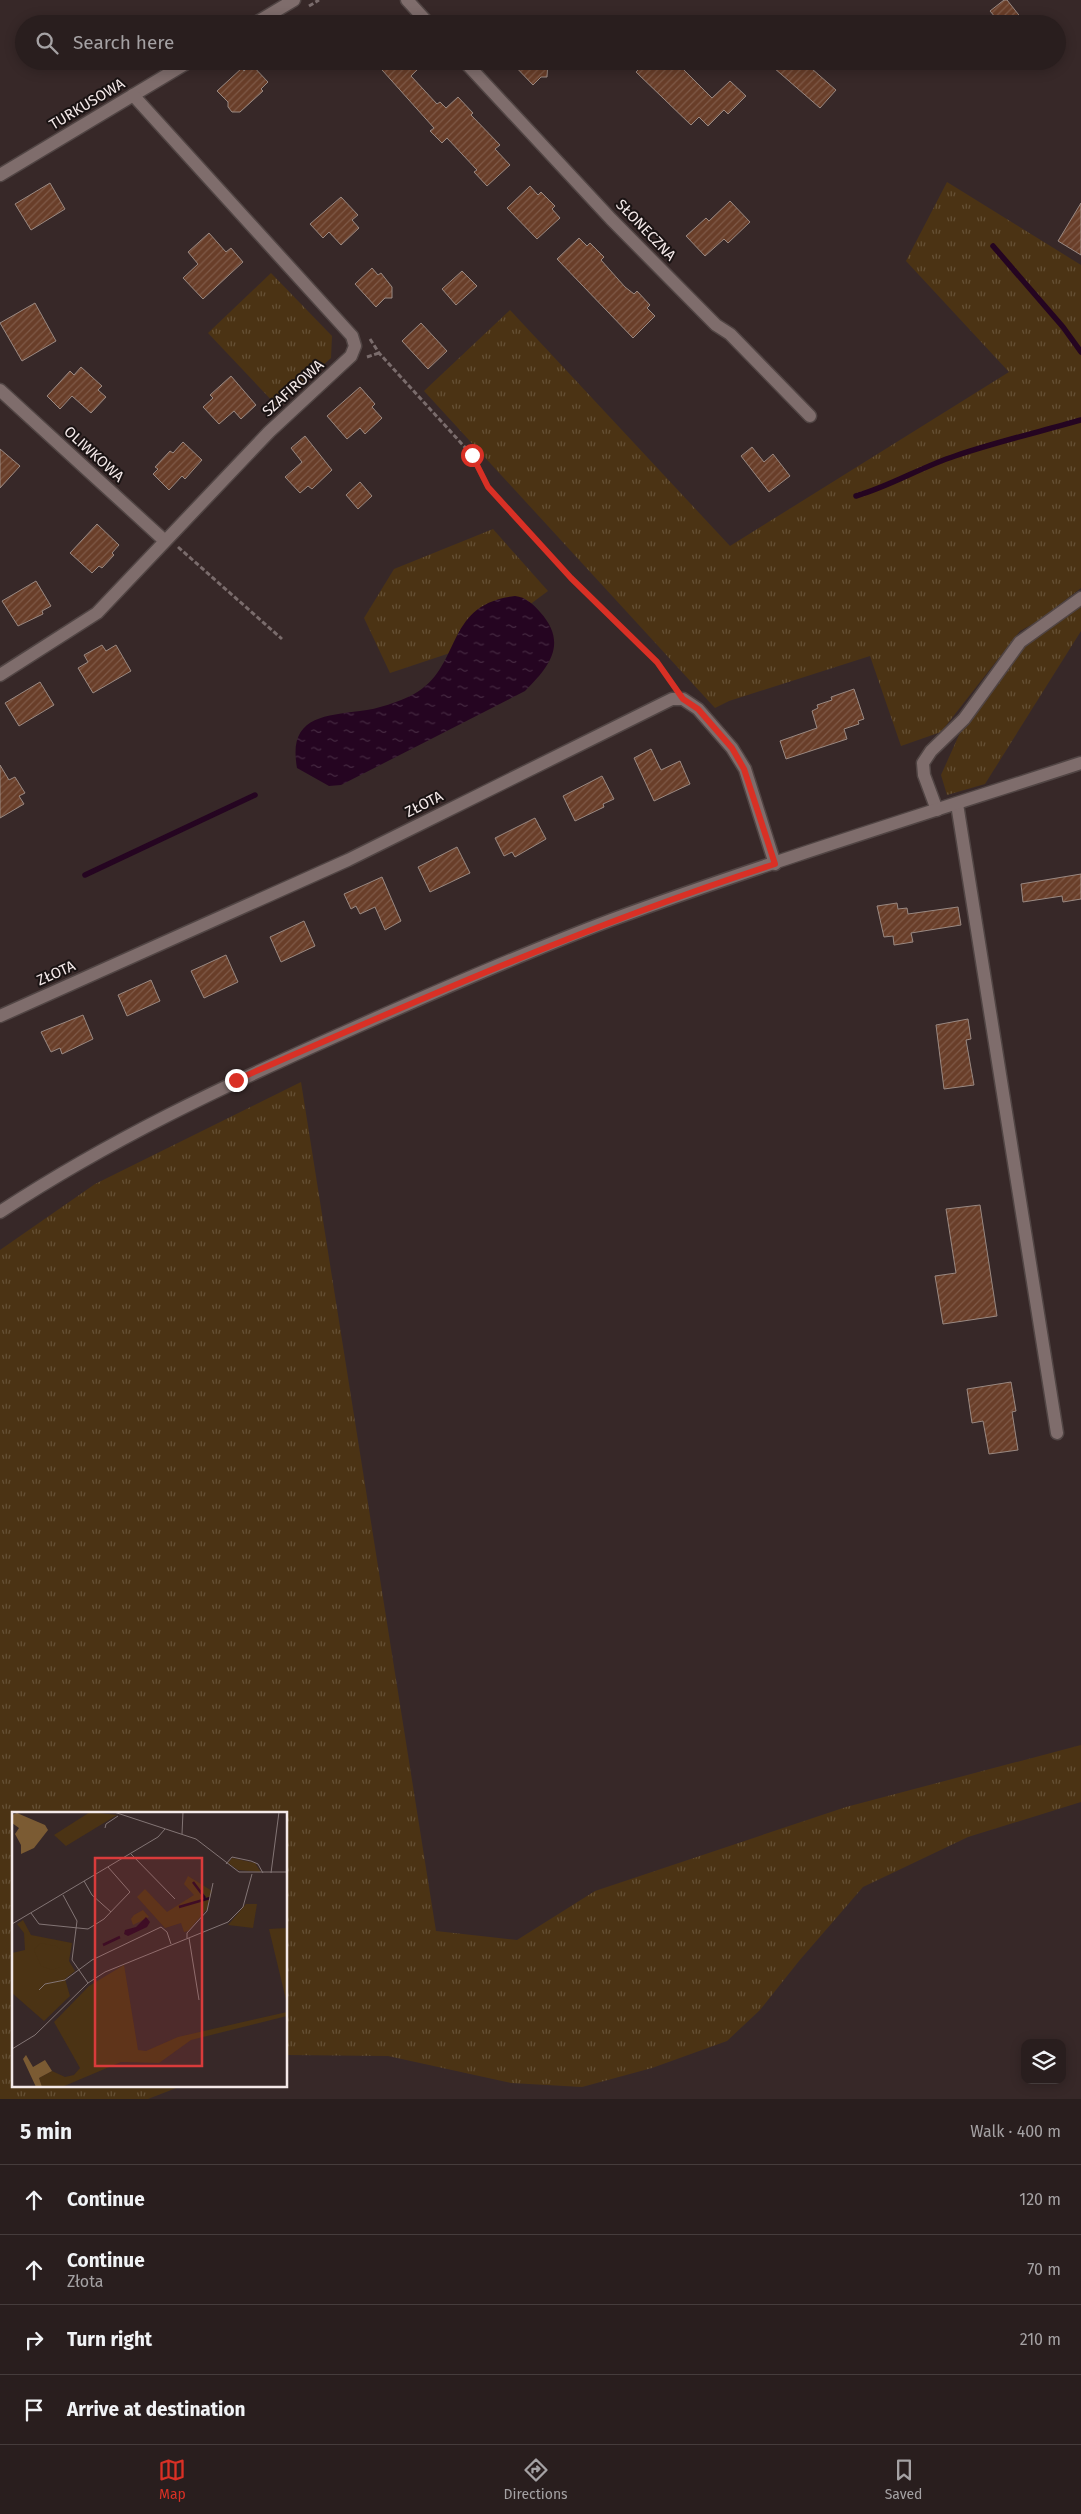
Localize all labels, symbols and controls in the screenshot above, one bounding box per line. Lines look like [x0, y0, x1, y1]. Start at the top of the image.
search box [15, 15, 1066, 70]
icon: search [33, 29, 61, 57]
text: Search here [73, 31, 174, 54]
street label: TURKUSOWA [46, 74, 128, 134]
street label: SŁONECZNA [612, 195, 680, 265]
street label: SZAFIROWA [259, 355, 328, 420]
street label: OLIWKOWA [60, 422, 128, 486]
route start [461, 444, 484, 467]
street label: ZŁOTA [402, 787, 446, 821]
street label: ZŁOTA [34, 956, 78, 989]
route end [225, 1069, 248, 1092]
inset map [12, 1812, 288, 2086]
map controls [1021, 2039, 1066, 2084]
button: layers [1021, 2039, 1066, 2084]
text: 5 min [20, 2119, 72, 2145]
text: Walk · 400 m [970, 2122, 1061, 2141]
icon: ahead [20, 2186, 48, 2214]
text: Continue [67, 2188, 145, 2211]
text: 120 m [1019, 2190, 1061, 2209]
text: Continue [67, 2249, 145, 2272]
icon: ahead [20, 2256, 48, 2284]
text: 70 m [1027, 2260, 1061, 2279]
text: Złota [67, 2272, 104, 2291]
icon: right [20, 2326, 48, 2354]
text: Turn right [67, 2328, 152, 2351]
text: 210 m [1020, 2330, 1061, 2349]
icon: arrive [20, 2396, 48, 2424]
text: Arrive at destination [67, 2398, 246, 2421]
tab: Map [158, 2456, 186, 2503]
tab: Directions [503, 2456, 568, 2503]
tab: Saved [885, 2456, 923, 2503]

